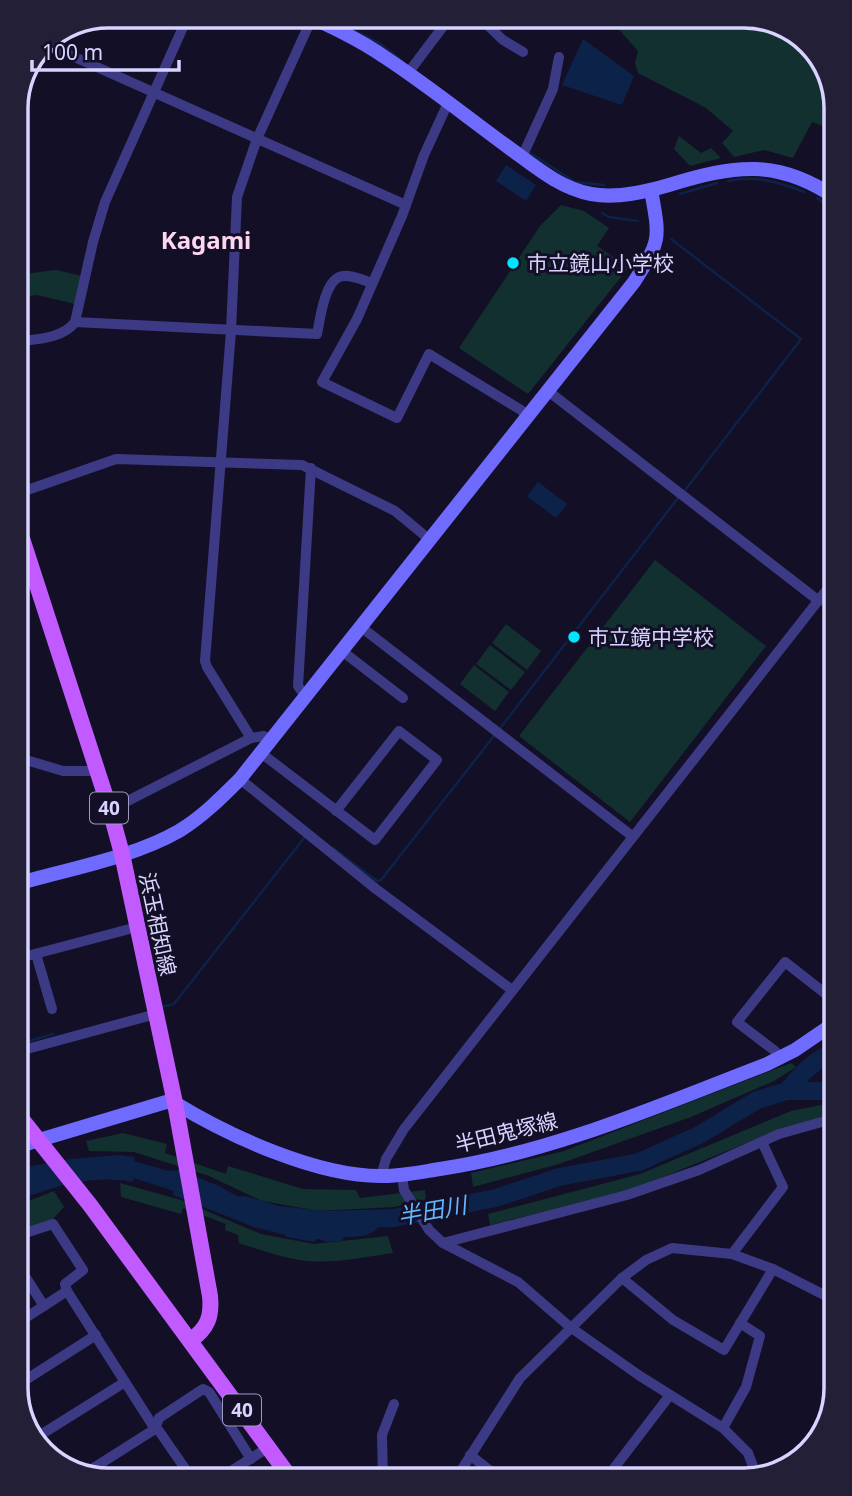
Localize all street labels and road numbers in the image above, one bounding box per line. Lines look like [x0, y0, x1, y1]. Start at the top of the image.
road number: 40 [90, 792, 128, 824]
street label: 浜玉相知線 [133, 870, 183, 978]
street label: 半田鬼塚線 [452, 1106, 560, 1158]
road number: 40 [223, 1394, 261, 1426]

